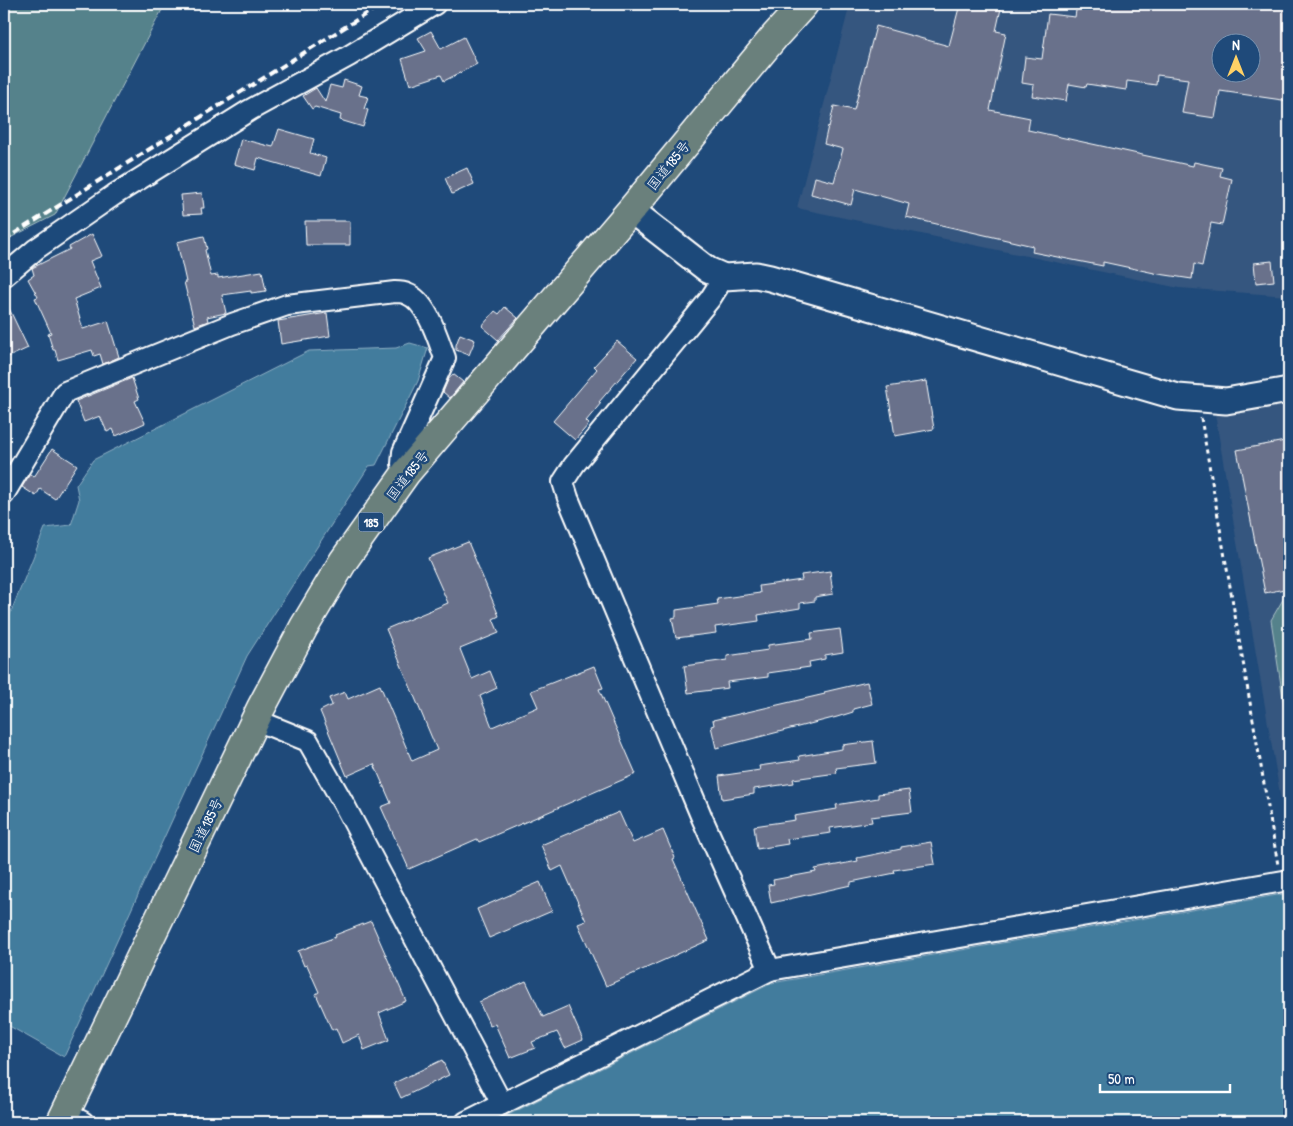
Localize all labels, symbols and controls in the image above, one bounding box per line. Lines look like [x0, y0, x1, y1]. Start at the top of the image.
north arrow [1210, 32, 1260, 82]
text: N [1232, 35, 1240, 54]
street label: 国道185号 [642, 136, 694, 194]
street label: 国道185号 [381, 446, 433, 504]
road number: 185 [358, 512, 384, 532]
street label: 国道185号 [184, 794, 226, 856]
scale bar [1100, 1061, 1230, 1093]
text: 50 m [1108, 1068, 1135, 1089]

